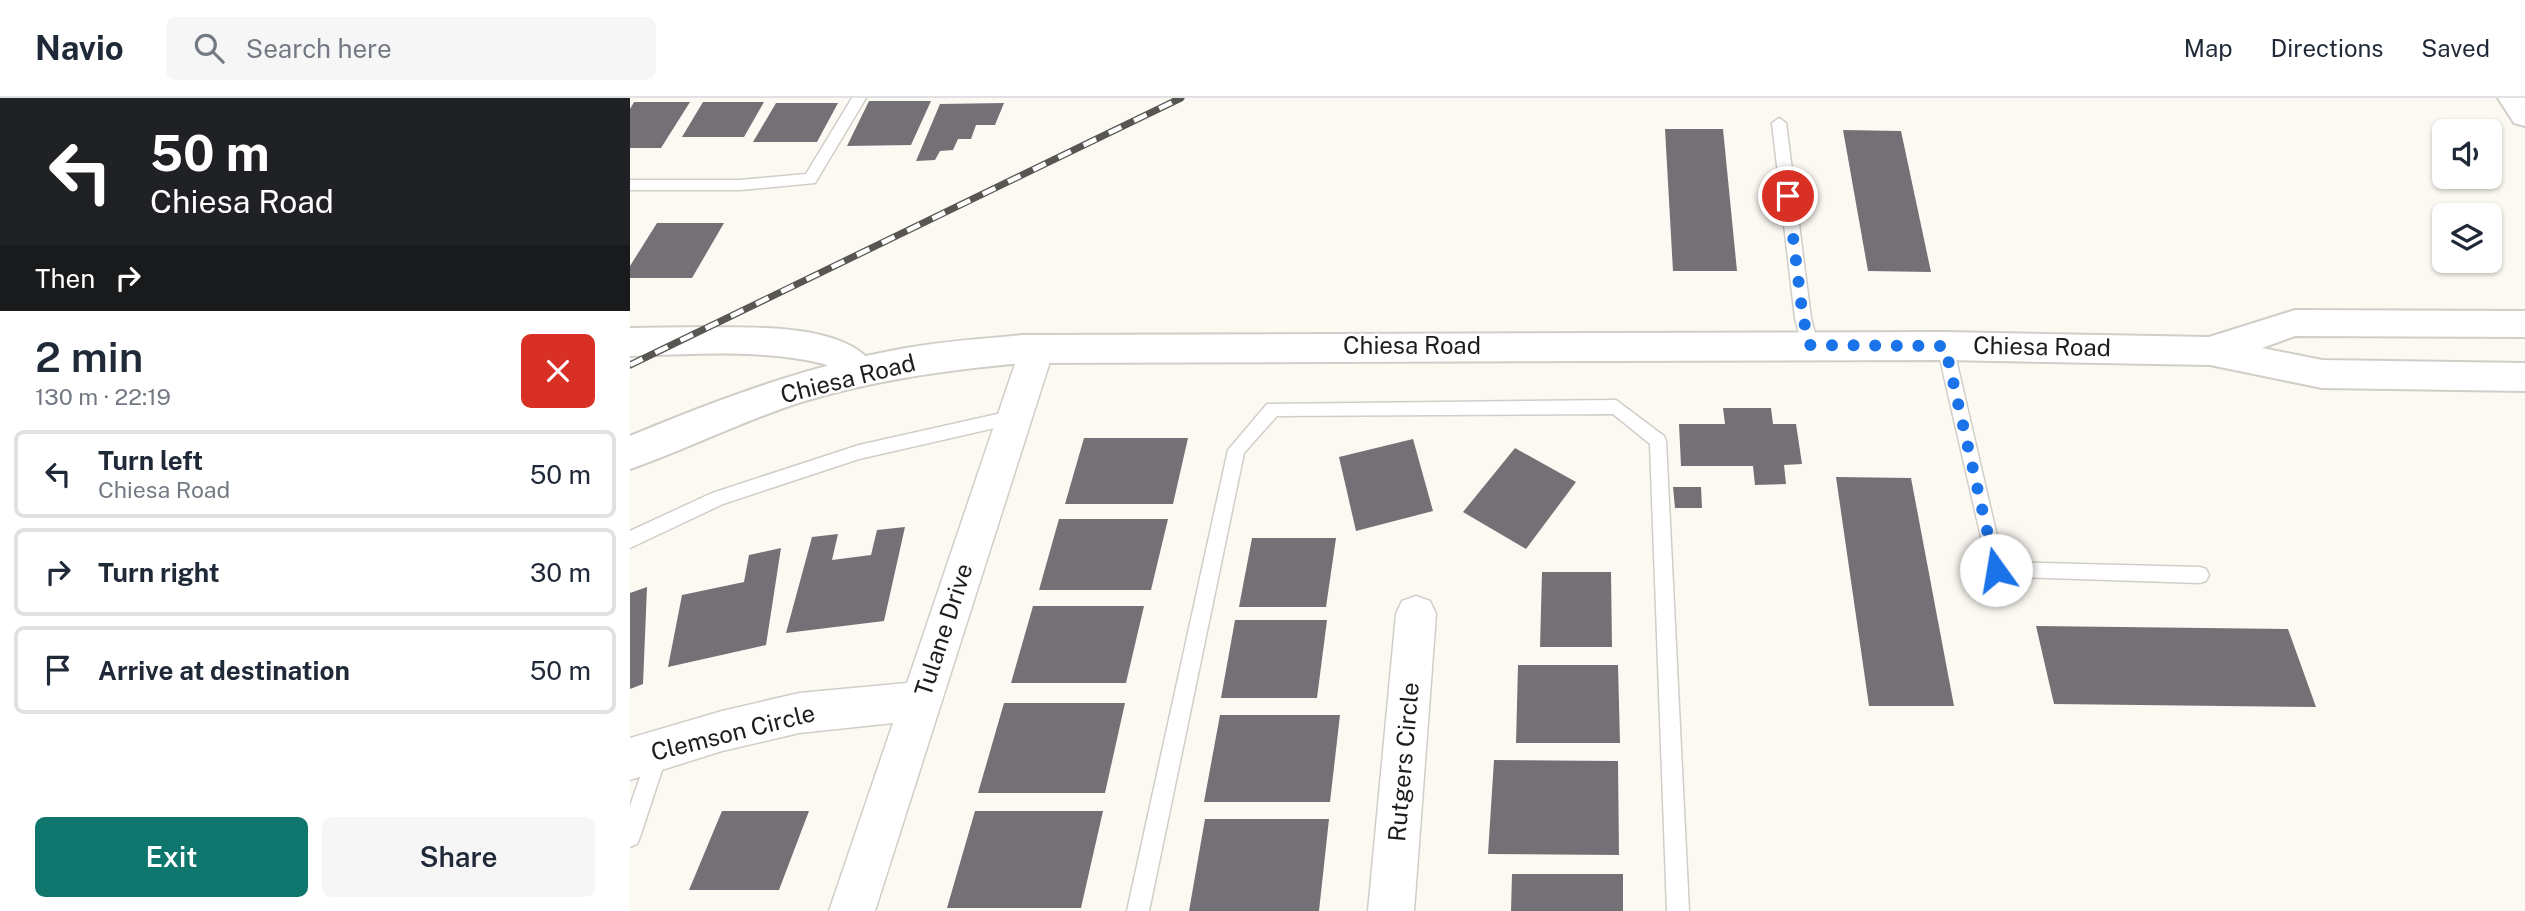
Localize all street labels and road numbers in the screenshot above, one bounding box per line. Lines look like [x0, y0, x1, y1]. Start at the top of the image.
street label: Chiesa Road [1343, 331, 1481, 359]
street label: Chiesa Road [1973, 331, 2111, 361]
street label: Chiesa Road [777, 348, 918, 408]
street label: Tulane Drive [908, 560, 978, 700]
street label: Rutgers Circle [1382, 681, 1424, 843]
street label: Clemson Circle [648, 698, 818, 766]

